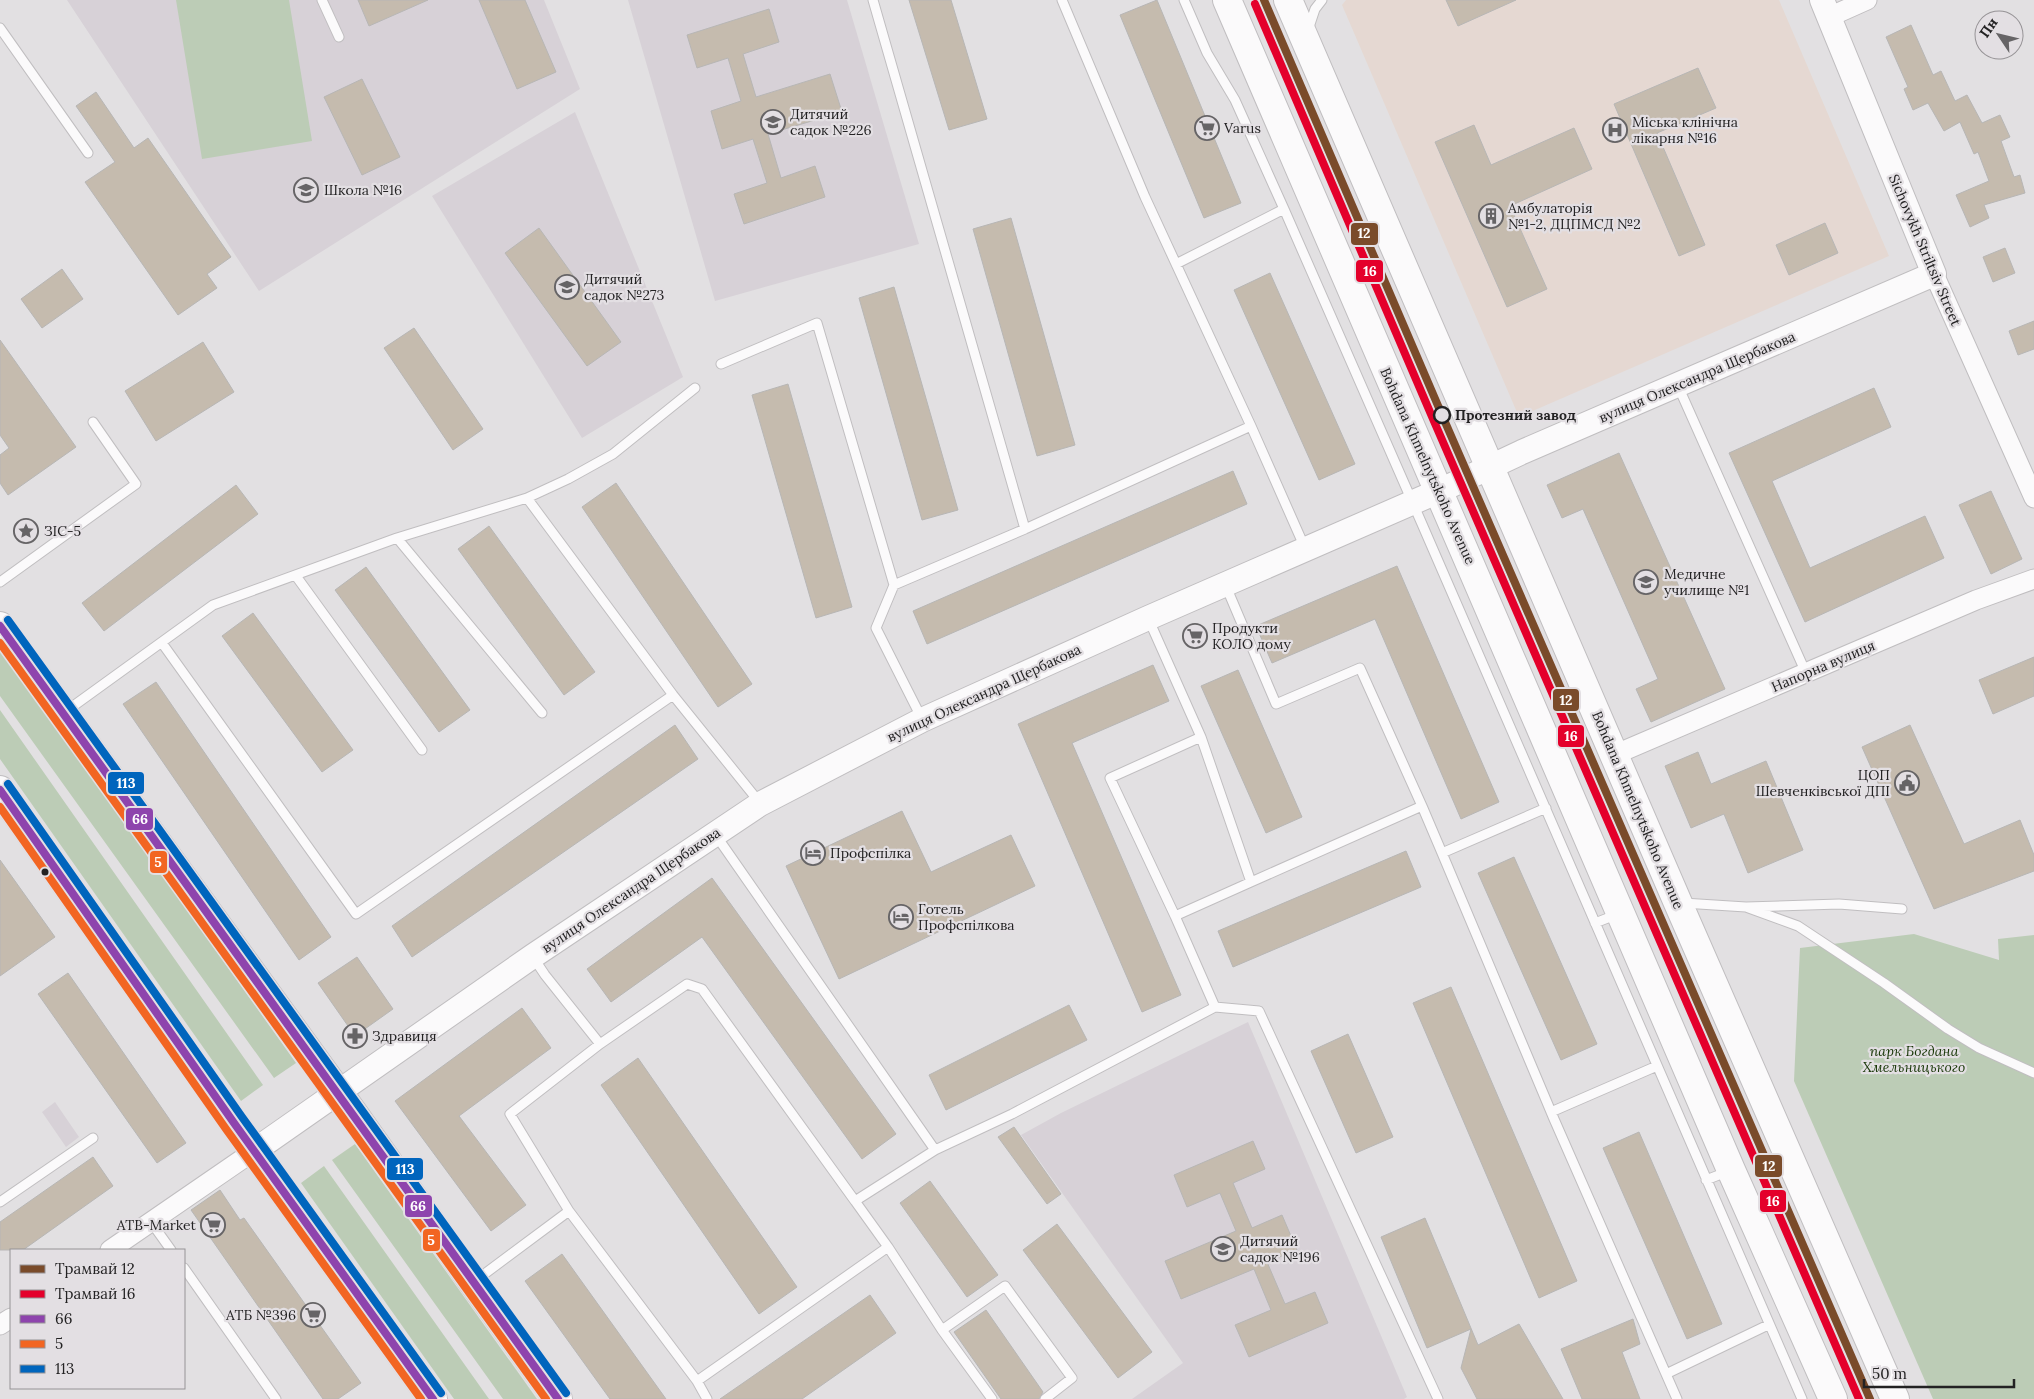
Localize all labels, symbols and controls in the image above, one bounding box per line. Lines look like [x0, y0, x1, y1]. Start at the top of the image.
north arrow [1974, 10, 2024, 60]
text: Пн [1975, 14, 2002, 41]
place label: Дитячий садок №226 [790, 105, 872, 139]
school or university icon: Дитячий садок №226 [760, 109, 786, 135]
place label: Міська клінічна лікарня №16 [1632, 113, 1738, 147]
supermarket icon: Varus [1194, 115, 1220, 141]
hospital icon: Міська клінічна лікарня №16 [1602, 117, 1628, 143]
place label: Varus [1223, 119, 1261, 137]
street label: Sichovykh Striltsiv Street [1885, 171, 1965, 329]
school or university icon: Школа №16 [293, 177, 319, 203]
place label: Школа №16 [324, 181, 402, 199]
place label: Амбулаторія №1-2, ДЦПМСД №2 [1507, 199, 1641, 233]
building icon: Амбулаторія №1-2, ДЦПМСД №2 [1478, 203, 1504, 229]
line badge: 12 [1350, 222, 1379, 246]
text: 12 [1357, 224, 1371, 242]
line badge: 16 [1355, 259, 1384, 283]
text: 16 [1363, 262, 1377, 280]
place label: Дитячий садок №273 [584, 270, 664, 304]
school or university icon: Дитячий садок №273 [554, 274, 580, 300]
street label: вулиця Олександра Щербакова [1596, 327, 1798, 427]
street label: Bohdana Khmelnytskoho Avenue [1376, 365, 1480, 567]
marker: Протезний завод [1433, 406, 1451, 424]
place label: Протезний завод [1455, 406, 1576, 424]
place icon: ЗІС-5 [13, 518, 39, 544]
place label: ЗІС-5 [44, 522, 81, 540]
place label: Медичне училище №1 [1664, 565, 1749, 599]
school or university icon: Медичне училище №1 [1633, 569, 1659, 595]
place label: Продукти КОЛО дому [1212, 619, 1292, 653]
supermarket icon: Продукти КОЛО дому [1182, 623, 1208, 649]
street label: Напорна вулиця [1769, 636, 1877, 696]
street label: вулиця Олександра Щербакова [884, 640, 1084, 746]
line badge: 12 [1552, 688, 1580, 712]
text: 12 [1559, 691, 1573, 709]
street label: Bohdana Khmelnytskoho Avenue [1588, 708, 1688, 912]
line badge: 16 [1557, 724, 1585, 748]
text: 16 [1564, 727, 1578, 745]
place label: ЦОП Шевченківської ДПІ [1756, 766, 1890, 800]
public building icon: ЦОП Шевченківської ДПІ [1894, 770, 1920, 796]
line badge: 113 [107, 771, 145, 795]
text: 113 [116, 774, 136, 792]
line badge: 66 [125, 807, 154, 831]
text: 66 [132, 810, 148, 828]
street label: вулиця Олександра Щербакова [538, 823, 724, 957]
hotel icon: Профспілка [800, 840, 826, 866]
place label: Профспілка [830, 844, 911, 862]
line badge: 5 [149, 850, 168, 874]
text: 5 [154, 853, 162, 871]
unlabelled marker [40, 867, 50, 877]
place label: Готель Профспілкова [918, 900, 1015, 934]
hotel icon: Готель Профспілкова [888, 904, 914, 930]
pharmacy icon: Здравиця [342, 1023, 368, 1049]
place label: Здравиця [372, 1027, 437, 1045]
park label: парк Богдана Хмельницького [1863, 1042, 1965, 1076]
line badge: 12 [1754, 1154, 1783, 1178]
line badge: 113 [386, 1157, 424, 1181]
text: 12 [1762, 1157, 1776, 1175]
text: 113 [395, 1160, 415, 1178]
line badge: 16 [1759, 1189, 1787, 1213]
text: 16 [1766, 1192, 1780, 1210]
line badge: 66 [404, 1194, 433, 1218]
text: 66 [410, 1197, 426, 1215]
supermarket icon: ATB-Market [200, 1212, 226, 1238]
place label: ATB-Market [116, 1216, 197, 1234]
line badge: 5 [422, 1228, 441, 1252]
text: 5 [427, 1231, 435, 1249]
place label: Дитячий садок №196 [1240, 1232, 1320, 1266]
school or university icon: Дитячий садок №196 [1210, 1236, 1236, 1262]
legend [10, 1249, 185, 1389]
text: Трамвай 12 [55, 1259, 135, 1278]
text: Трамвай 16 [55, 1284, 135, 1303]
supermarket icon: АТБ №396 [300, 1302, 326, 1328]
place label: АТБ №396 [225, 1306, 296, 1324]
text: 66 [55, 1309, 72, 1328]
text: 5 [55, 1334, 63, 1353]
scale bar [1864, 1356, 2014, 1388]
text: 113 [55, 1359, 74, 1378]
text: 50 m [1872, 1364, 1907, 1383]

